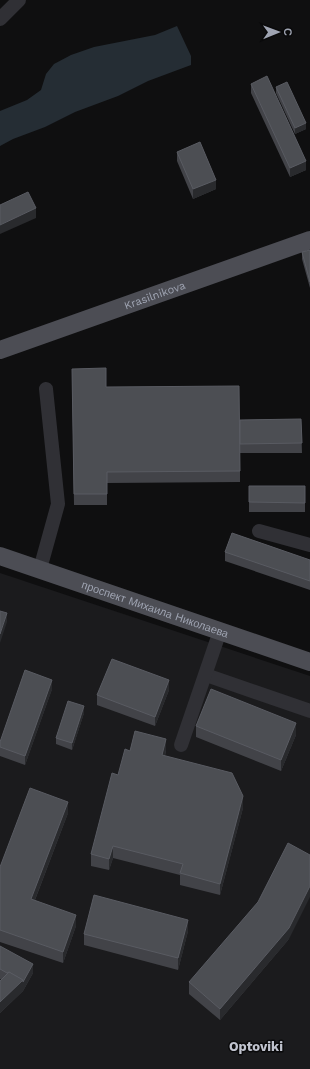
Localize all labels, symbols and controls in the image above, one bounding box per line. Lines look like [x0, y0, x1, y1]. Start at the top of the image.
north arrow [258, 12, 298, 52]
text: С [281, 28, 294, 36]
street label: Krasilnikova [122, 279, 187, 312]
street label: проспект Михаила Николаева [80, 578, 231, 641]
district label: Optoviki [229, 1039, 283, 1054]

